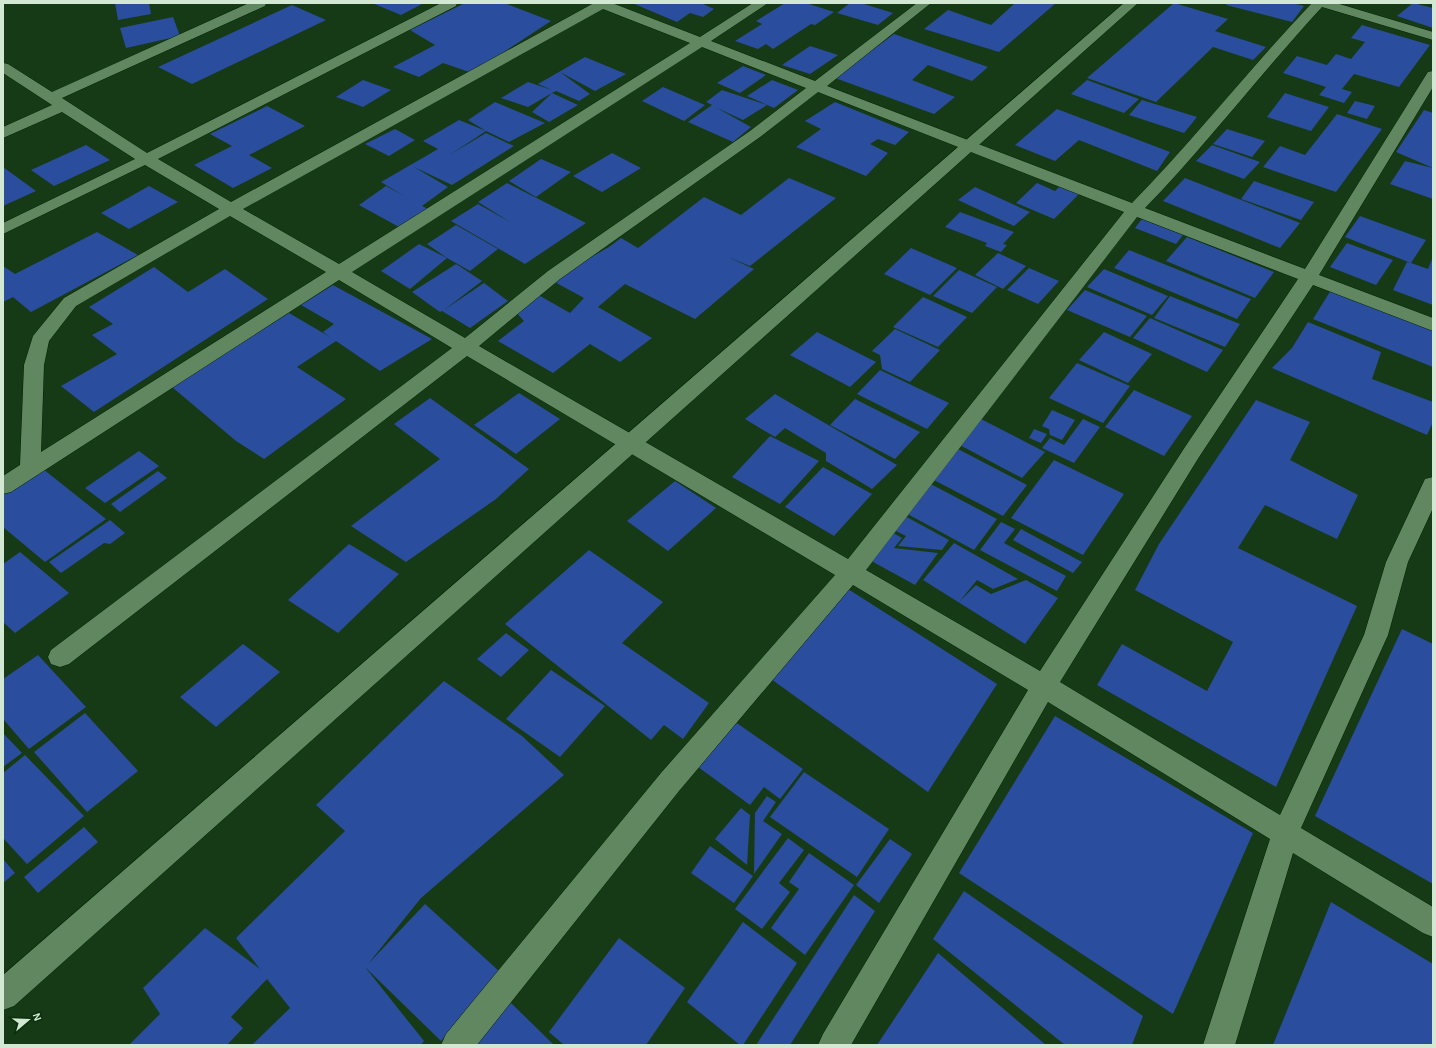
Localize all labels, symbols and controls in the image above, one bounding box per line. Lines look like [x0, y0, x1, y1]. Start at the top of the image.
north arrow [8, 1000, 48, 1040]
text: N [31, 1011, 43, 1022]

